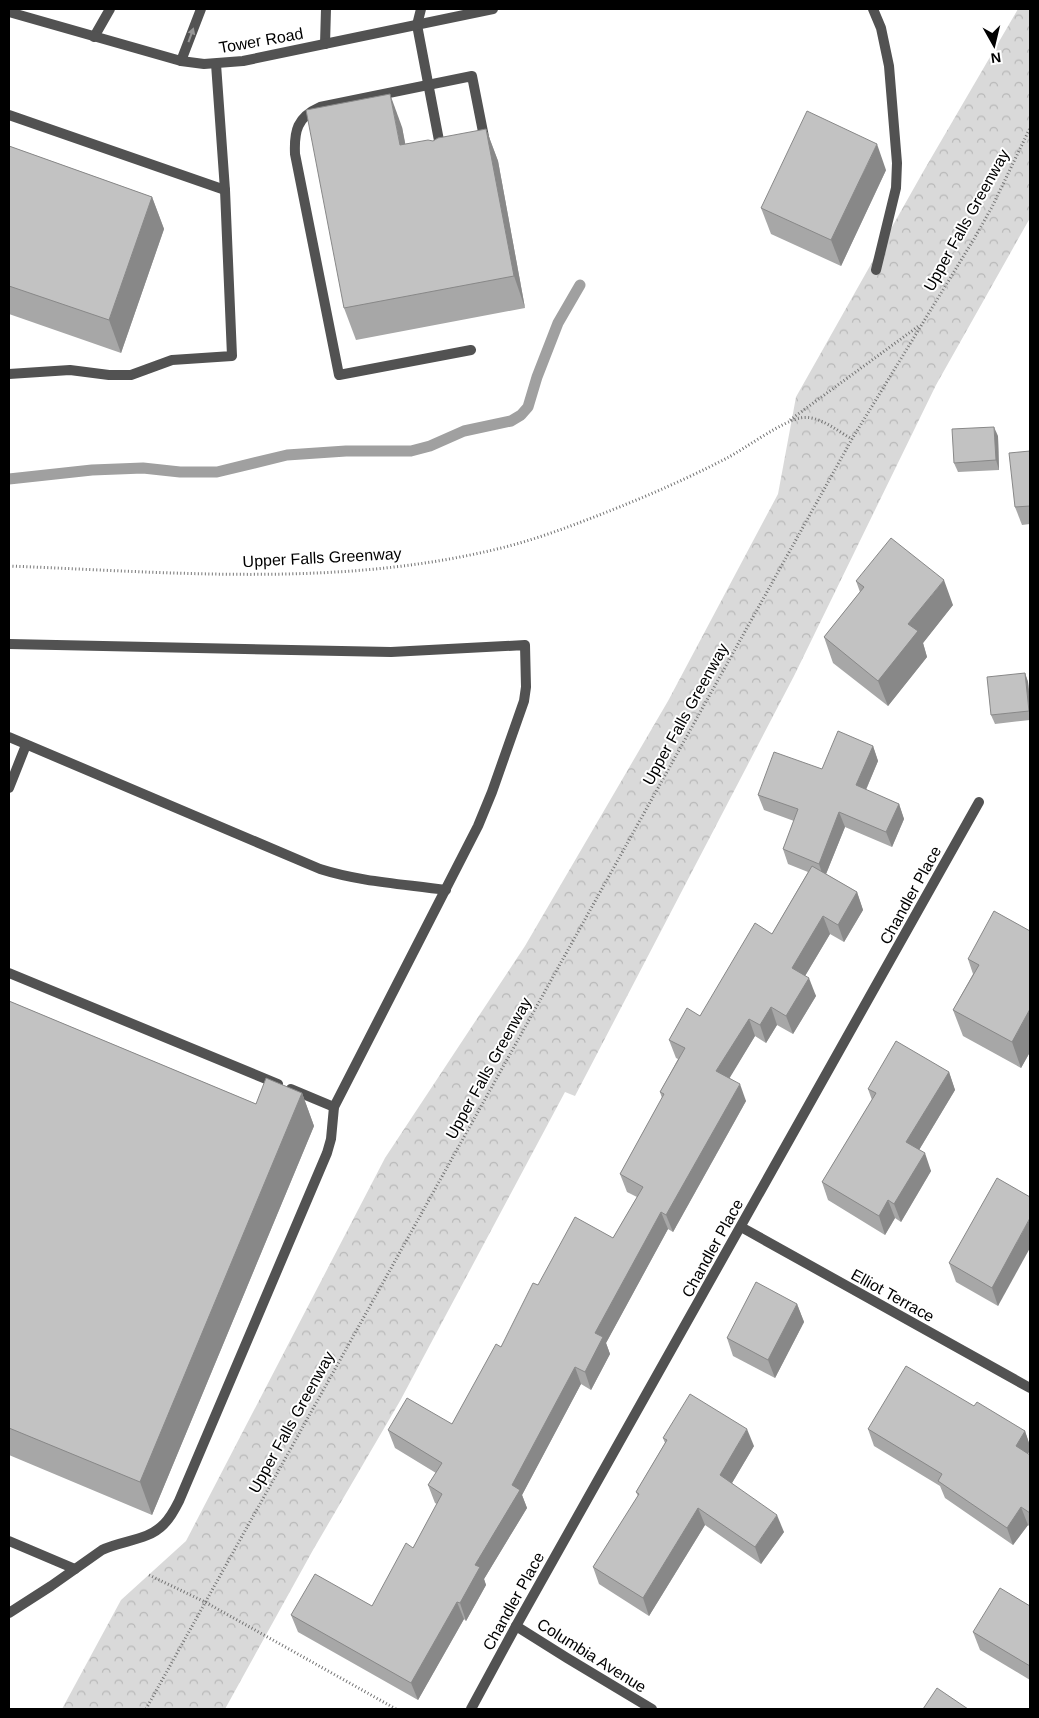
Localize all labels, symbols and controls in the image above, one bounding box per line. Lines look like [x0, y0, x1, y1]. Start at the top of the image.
north arrow [969, 20, 1019, 70]
street label: Tower Road [218, 25, 305, 56]
one-way arrow [187, 28, 195, 42]
text: N [990, 49, 1002, 67]
street label: Upper Falls Greenway [920, 147, 1012, 294]
street label: Upper Falls Greenway [242, 545, 402, 570]
street label: Upper Falls Greenway [639, 641, 731, 788]
street label: Chandler Place [876, 843, 944, 947]
street label: Upper Falls Greenway [442, 995, 534, 1142]
street label: Chandler Place [678, 1196, 746, 1300]
street label: Elliot Terrace [848, 1266, 937, 1325]
street label: Upper Falls Greenway [245, 1349, 337, 1496]
street label: Chandler Place [479, 1549, 547, 1653]
street label: Columbia Avenue [534, 1615, 649, 1696]

